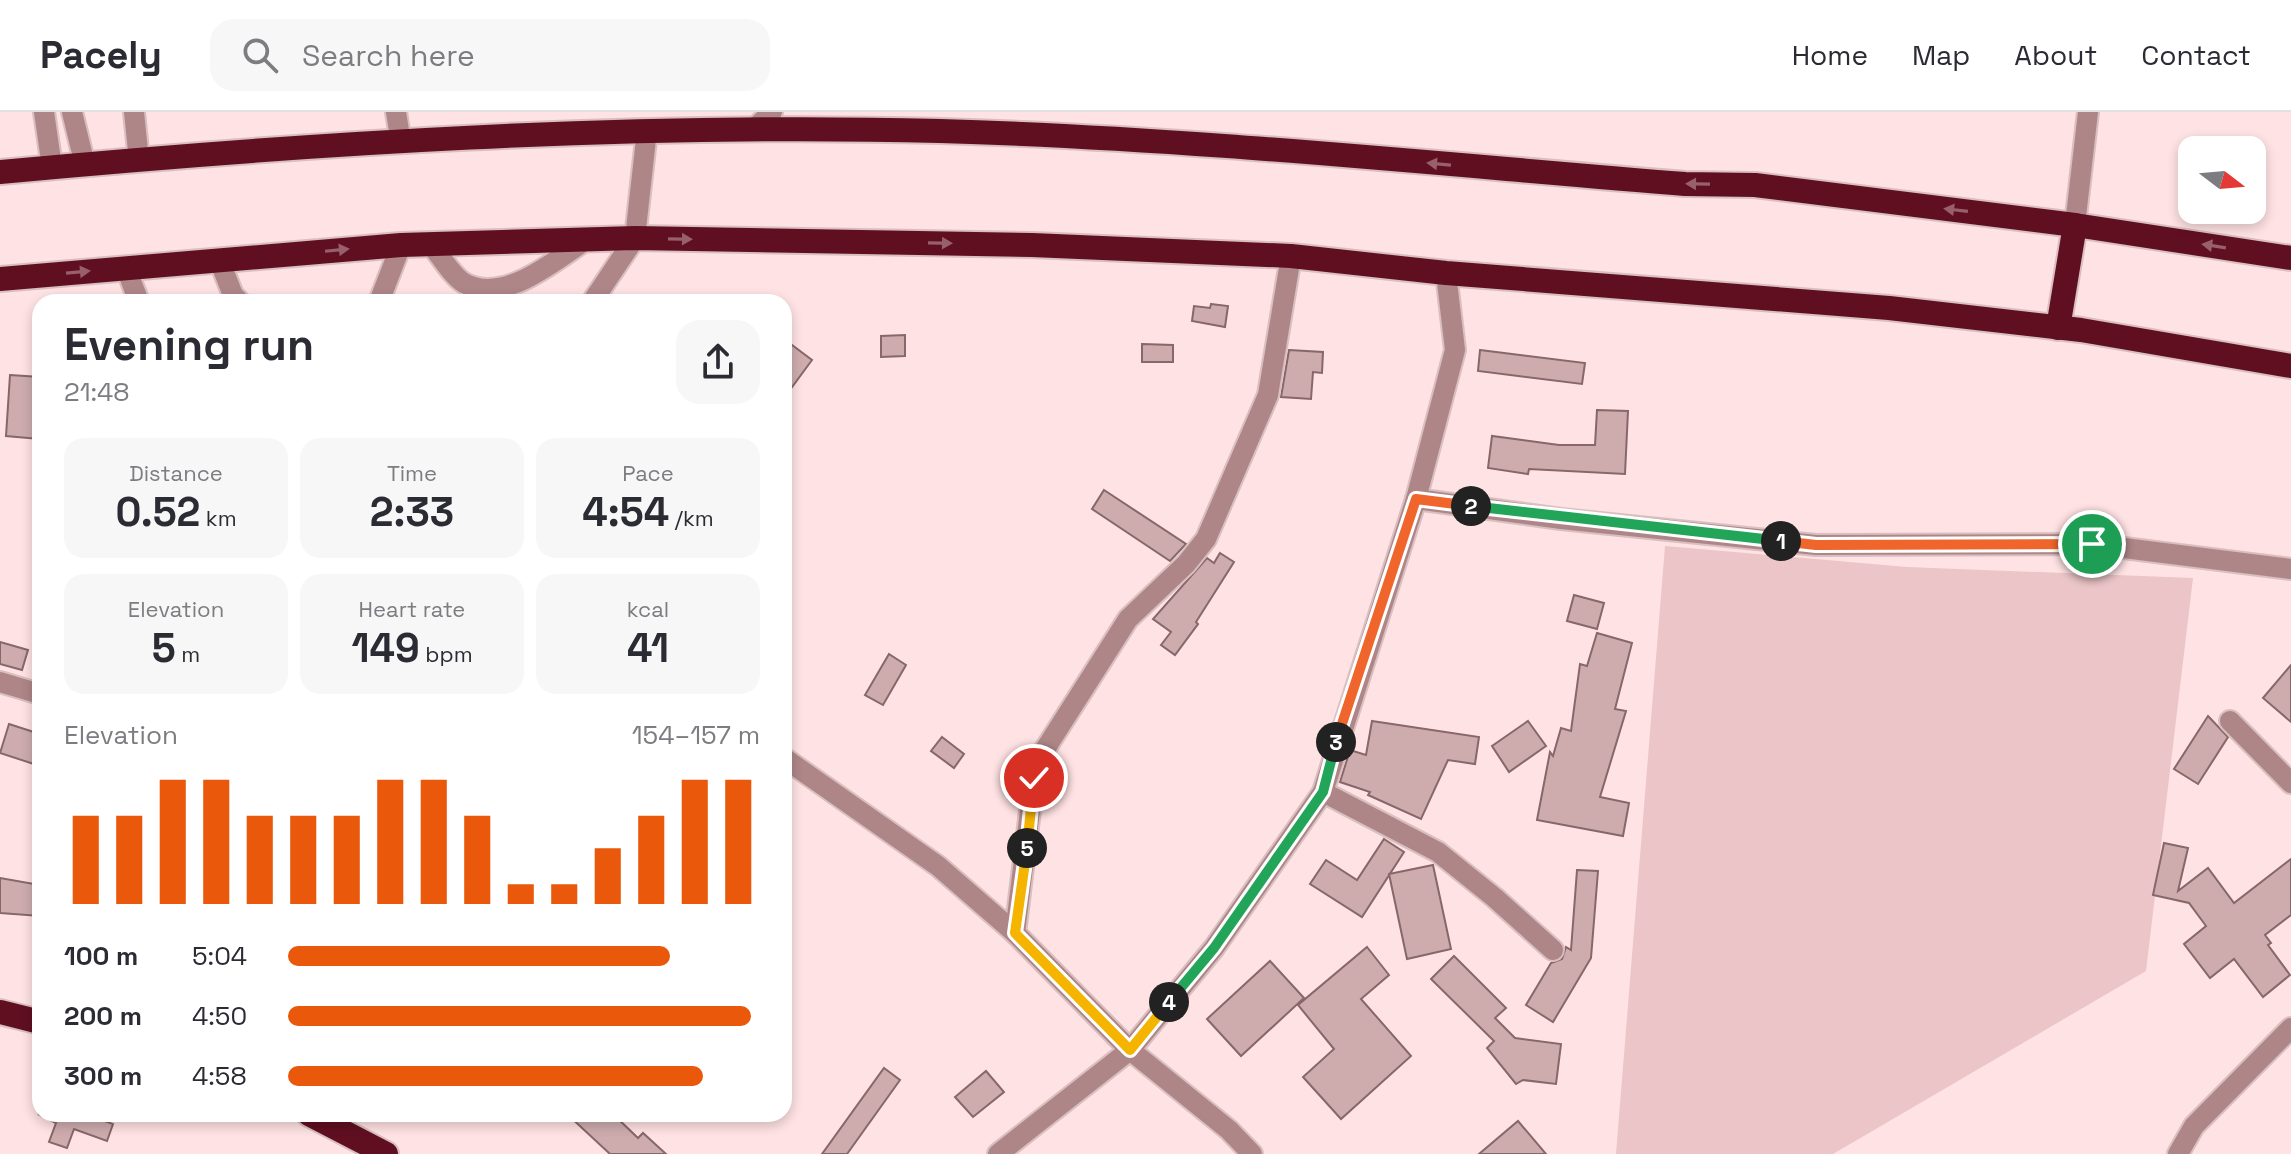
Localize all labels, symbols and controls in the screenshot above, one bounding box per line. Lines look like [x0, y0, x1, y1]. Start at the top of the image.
search box [210, 19, 770, 91]
text: Pacely [40, 31, 162, 79]
icon: search [238, 33, 282, 77]
text: Search here [302, 36, 475, 75]
text: Home [1792, 37, 1868, 73]
text: Map [1912, 37, 1970, 73]
text: About [2014, 37, 2097, 73]
text: Contact [2141, 37, 2251, 73]
north arrow [2178, 136, 2266, 224]
map controls [2178, 136, 2266, 224]
one-way arrow [1426, 157, 1451, 170]
one-way arrow [1685, 178, 1710, 190]
one-way arrow [1944, 203, 1969, 216]
one-way arrow [668, 233, 693, 245]
one-way arrow [928, 237, 953, 250]
one-way arrow [2201, 239, 2226, 252]
one-way arrow [325, 243, 350, 256]
one-way arrow [66, 265, 91, 278]
text: Evening run [64, 317, 314, 373]
button: share [676, 320, 760, 404]
text: 21:48 [64, 375, 130, 409]
text: Distance [129, 459, 223, 487]
text: Time [387, 459, 437, 487]
text: Pace [622, 459, 674, 487]
pin: 2 [1451, 486, 1491, 526]
text: 0.52 [115, 487, 200, 538]
text: 2:33 [370, 487, 454, 538]
text: 4:54 [582, 487, 669, 538]
text: 2 [1464, 492, 1478, 520]
text: km [200, 504, 237, 532]
text: /km [669, 504, 714, 532]
pin [2058, 510, 2126, 578]
pin: 1 [1761, 521, 1801, 561]
icon: arrive [2070, 522, 2114, 566]
text: 1 [1776, 527, 1786, 555]
text: Elevation [128, 595, 224, 623]
text: Heart rate [359, 595, 465, 623]
text: kcal [627, 595, 669, 623]
text: 5 [152, 623, 176, 674]
text: 149 [351, 623, 420, 674]
text: 41 [627, 623, 669, 674]
text: m [176, 640, 200, 668]
text: bpm [420, 640, 473, 668]
text: Elevation [64, 718, 178, 752]
text: 154–157 m [632, 718, 760, 752]
pin: 3 [1316, 722, 1356, 762]
text: 3 [1329, 728, 1343, 756]
pin [1000, 744, 1068, 812]
icon: check [1012, 756, 1056, 800]
pin: 5 [1007, 828, 1047, 868]
text: 5 [1020, 834, 1034, 862]
text: 100 m [64, 939, 138, 973]
text: 5:04 [192, 939, 247, 973]
pin: 4 [1149, 982, 1189, 1022]
text: 4 [1162, 988, 1176, 1016]
text: 200 m [64, 999, 142, 1033]
text: 4:50 [192, 999, 247, 1033]
text: 300 m [64, 1059, 142, 1093]
text: 4:58 [192, 1059, 247, 1093]

